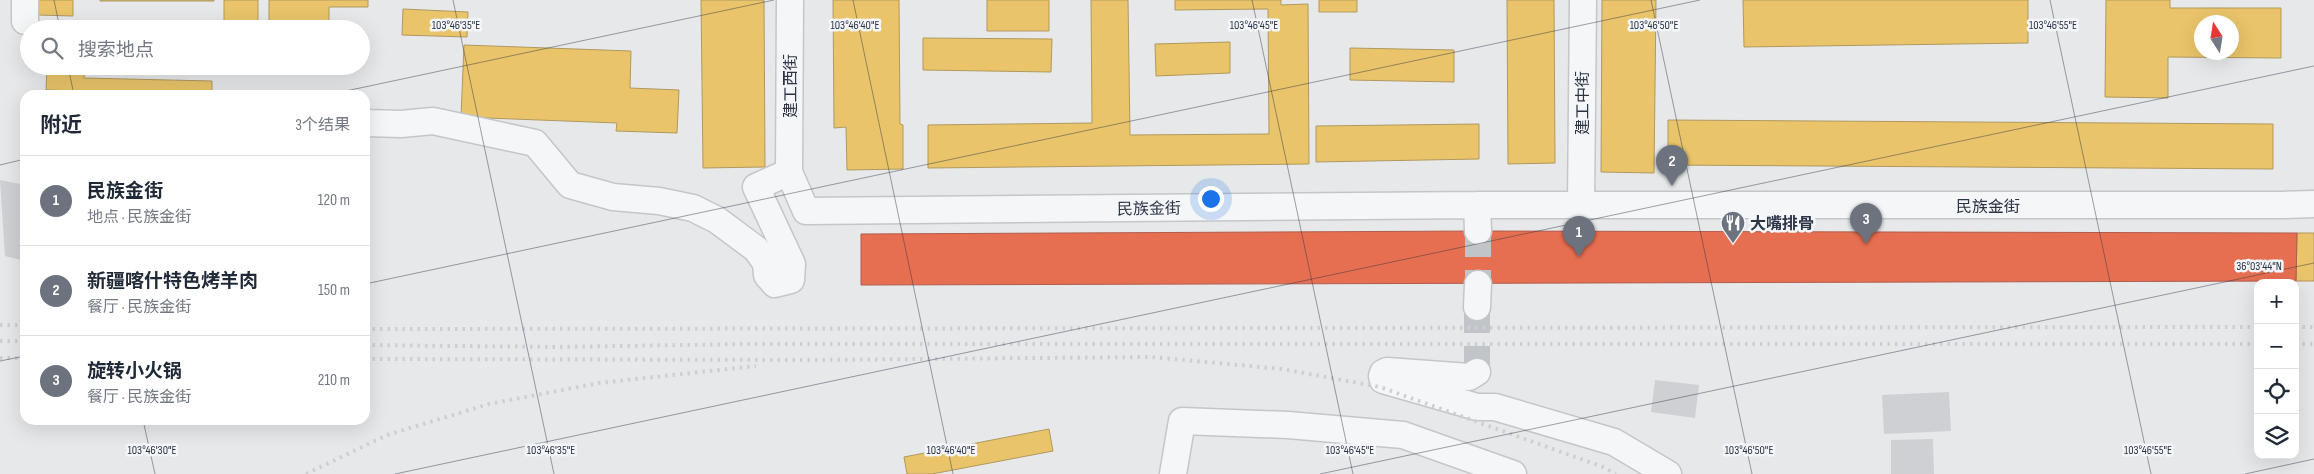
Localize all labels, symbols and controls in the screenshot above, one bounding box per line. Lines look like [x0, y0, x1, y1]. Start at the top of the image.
north arrow [2194, 15, 2239, 60]
text: 103°46'35"E [432, 18, 480, 33]
text: 103°46'40"E [831, 18, 879, 33]
text: 103°46'45"E [1230, 18, 1278, 33]
text: 103°46'50"E [1630, 18, 1678, 33]
text: 103°46'55"E [2029, 18, 2077, 33]
search box [20, 20, 370, 75]
icon: search [38, 34, 66, 62]
text: 搜索地点 [78, 39, 154, 62]
street label: 建工西街 [782, 54, 801, 118]
street label: 建工中街 [1574, 71, 1593, 135]
text: 附近 [40, 113, 82, 138]
text: 3个结果 [295, 116, 350, 135]
pin: 2 [1656, 145, 1688, 186]
text: 民族金街 [87, 180, 163, 203]
your location [1198, 186, 1224, 212]
text: 1 [53, 191, 59, 210]
text: 120 m [318, 191, 350, 210]
street label: 民族金街 [1956, 198, 2020, 217]
street label: 民族金街 [1117, 199, 1181, 220]
pin: 3 [1850, 203, 1882, 244]
text: 地点 · 民族金街 [87, 208, 191, 227]
restaurant icon: 大嘴排骨 [1720, 210, 1746, 244]
place label: 大嘴排骨 [1750, 214, 1814, 234]
pin: 1 [1563, 216, 1595, 257]
text: 36°03'44"N [2236, 259, 2282, 274]
text: 新疆喀什特色烤羊肉 [87, 270, 258, 293]
map controls [2254, 279, 2299, 459]
button: + [2254, 279, 2299, 324]
text: 2 [52, 281, 60, 300]
text: 150 m [318, 281, 350, 300]
text: 餐厅 · 民族金街 [87, 298, 191, 317]
button: − [2254, 324, 2299, 369]
text: 旋转小火锅 [87, 360, 182, 383]
button: locate [2254, 369, 2299, 414]
text: 3 [52, 371, 60, 390]
text: 210 m [318, 371, 350, 390]
text: 餐厅 · 民族金街 [87, 388, 191, 407]
button: layers [2254, 414, 2299, 459]
text: 103°46'30"E [128, 443, 176, 458]
text: 103°46'35"E [527, 443, 575, 458]
text: 103°46'40"E [927, 443, 975, 458]
text: 103°46'45"E [1326, 443, 1374, 458]
text: 103°46'50"E [1725, 443, 1773, 458]
text: 103°46'55"E [2124, 443, 2172, 458]

